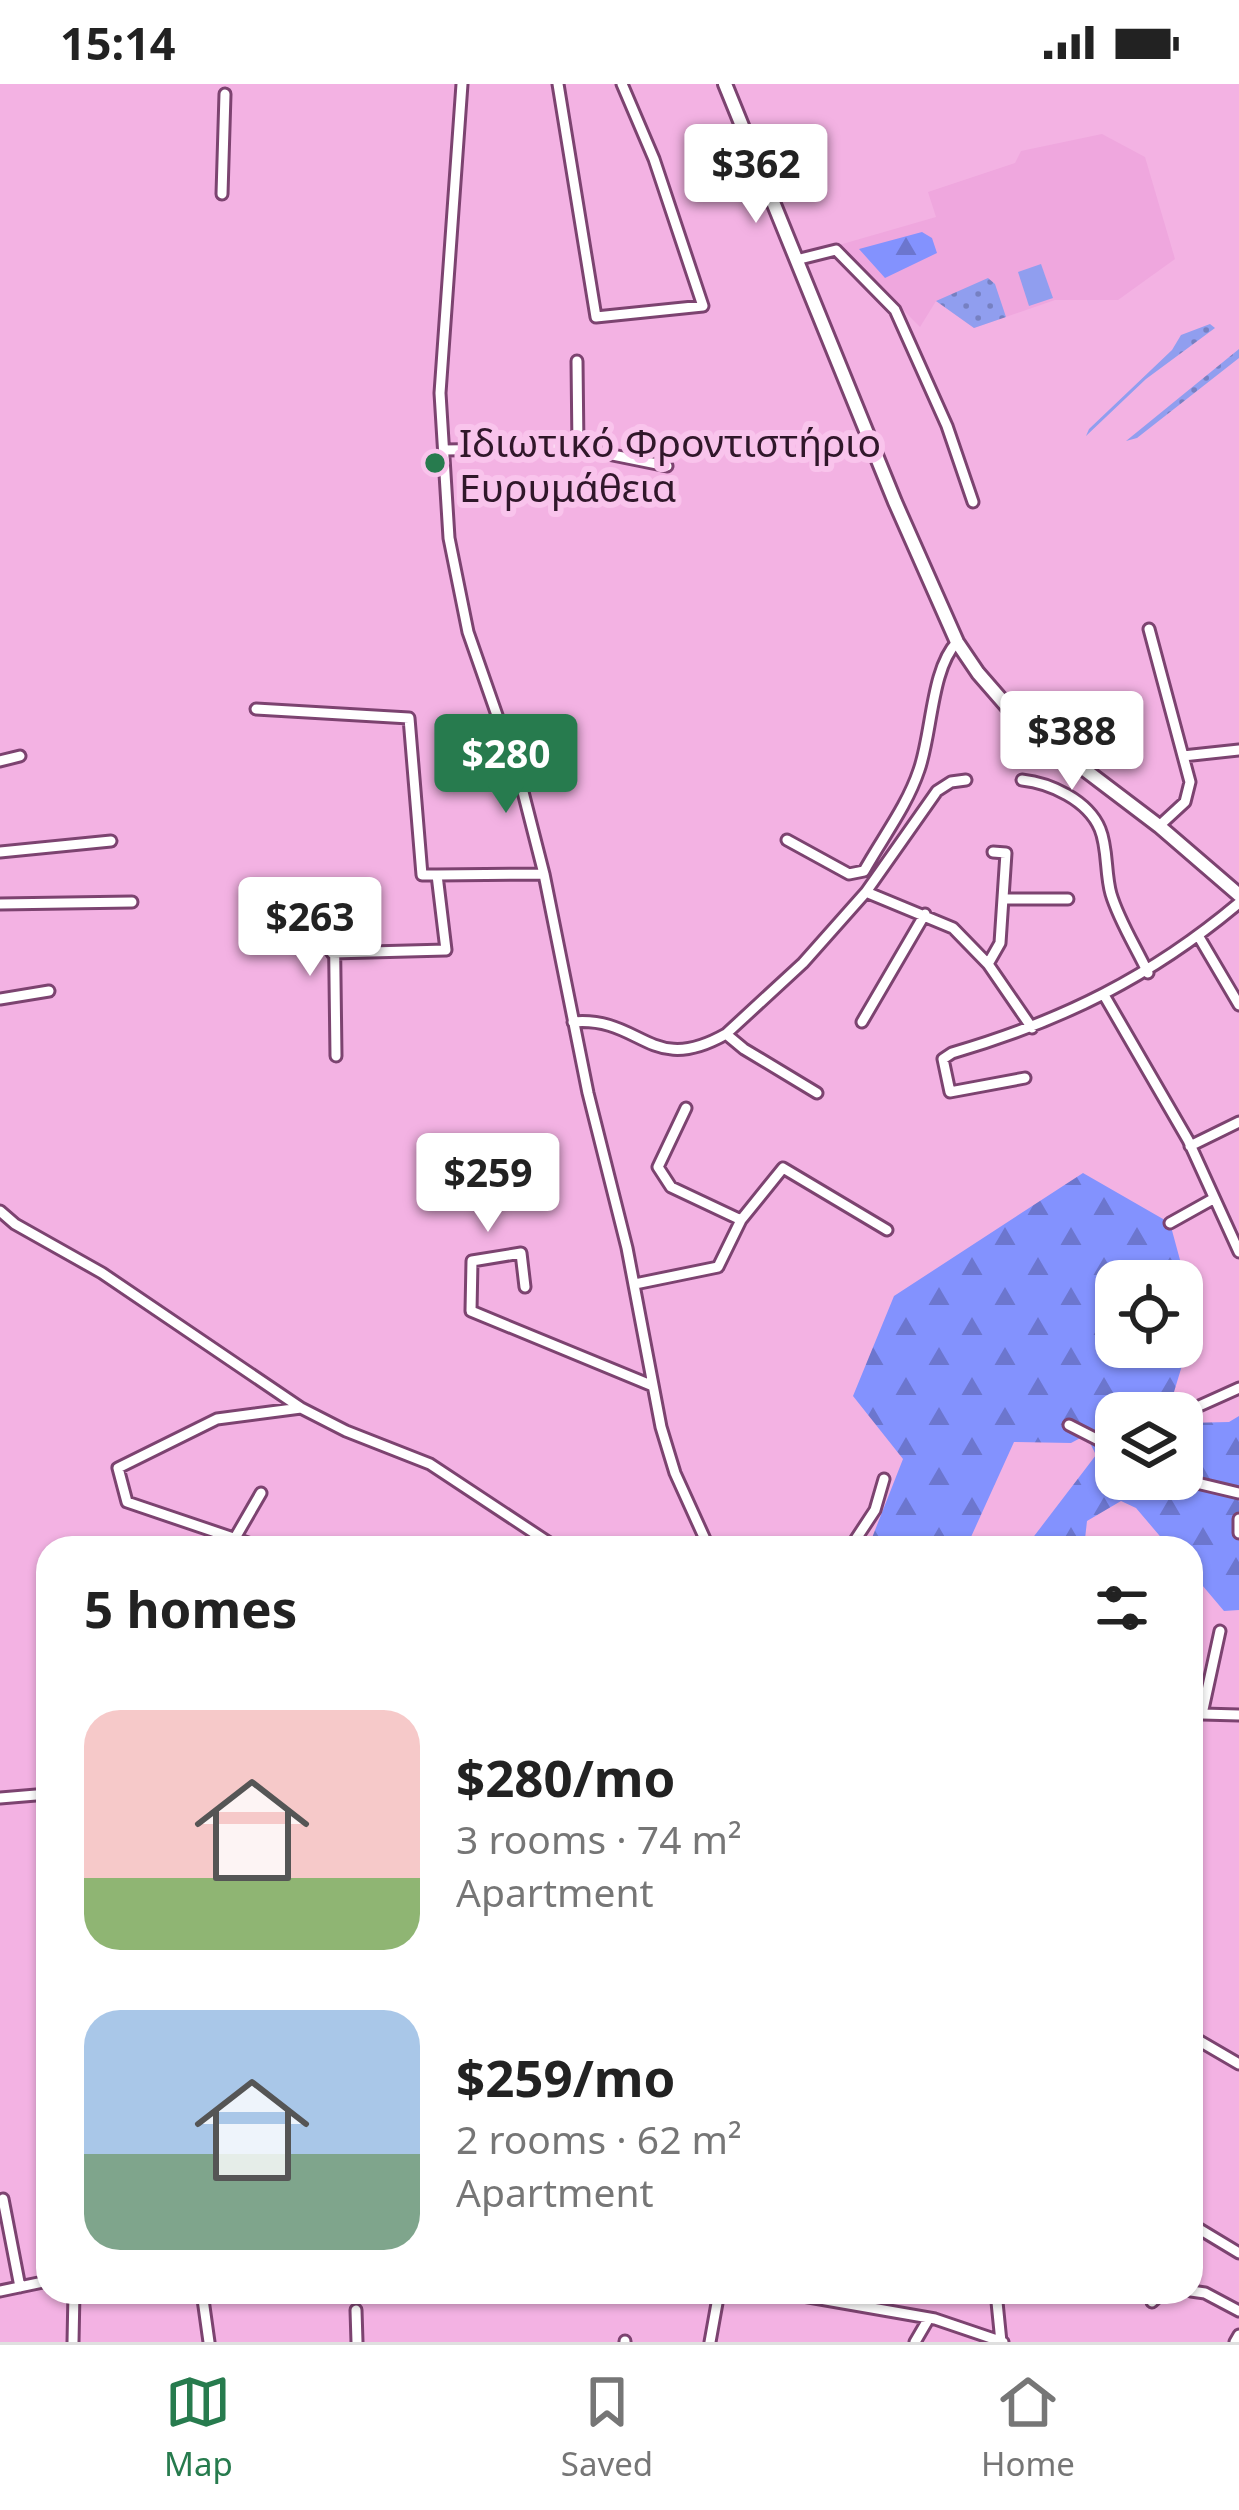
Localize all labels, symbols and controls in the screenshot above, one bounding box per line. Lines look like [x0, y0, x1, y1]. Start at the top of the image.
text: 15:14 [60, 12, 176, 73]
pin: $362 [685, 124, 827, 226]
text: $362 [711, 136, 801, 189]
place label: Ιδιωτικό Φροντιστήριο Ευρυμάθεια [459, 415, 881, 513]
marker: Ιδιωτικό Φροντιστήριο Ευρυμάθεια [422, 450, 448, 476]
pin: $388 [1001, 691, 1143, 793]
text: $388 [1027, 703, 1117, 756]
pin: $280 [435, 714, 577, 816]
text: $280 [461, 726, 551, 779]
pin: $263 [239, 877, 381, 979]
text: $263 [265, 889, 355, 942]
pin: $259 [417, 1133, 559, 1235]
text: $259 [443, 1145, 533, 1198]
map controls [1095, 1260, 1203, 1500]
button: locate [1095, 1260, 1203, 1368]
button: layers [1095, 1392, 1203, 1500]
text: 5 homes [84, 1573, 297, 1643]
icon: filters [1089, 1575, 1155, 1641]
text: $280/mo [456, 1742, 675, 1812]
icon: home [180, 1758, 324, 1902]
text: 3 rooms · 74 m² [456, 1812, 742, 1865]
text: Apartment [456, 1865, 654, 1918]
text: $259/mo [456, 2042, 675, 2112]
icon: home [180, 2058, 324, 2202]
text: 2 rooms · 62 m² [456, 2112, 742, 2165]
text: Apartment [456, 2165, 654, 2218]
tab: Map [164, 2369, 233, 2486]
tab: Saved [561, 2369, 653, 2486]
tab: Home [981, 2369, 1075, 2486]

